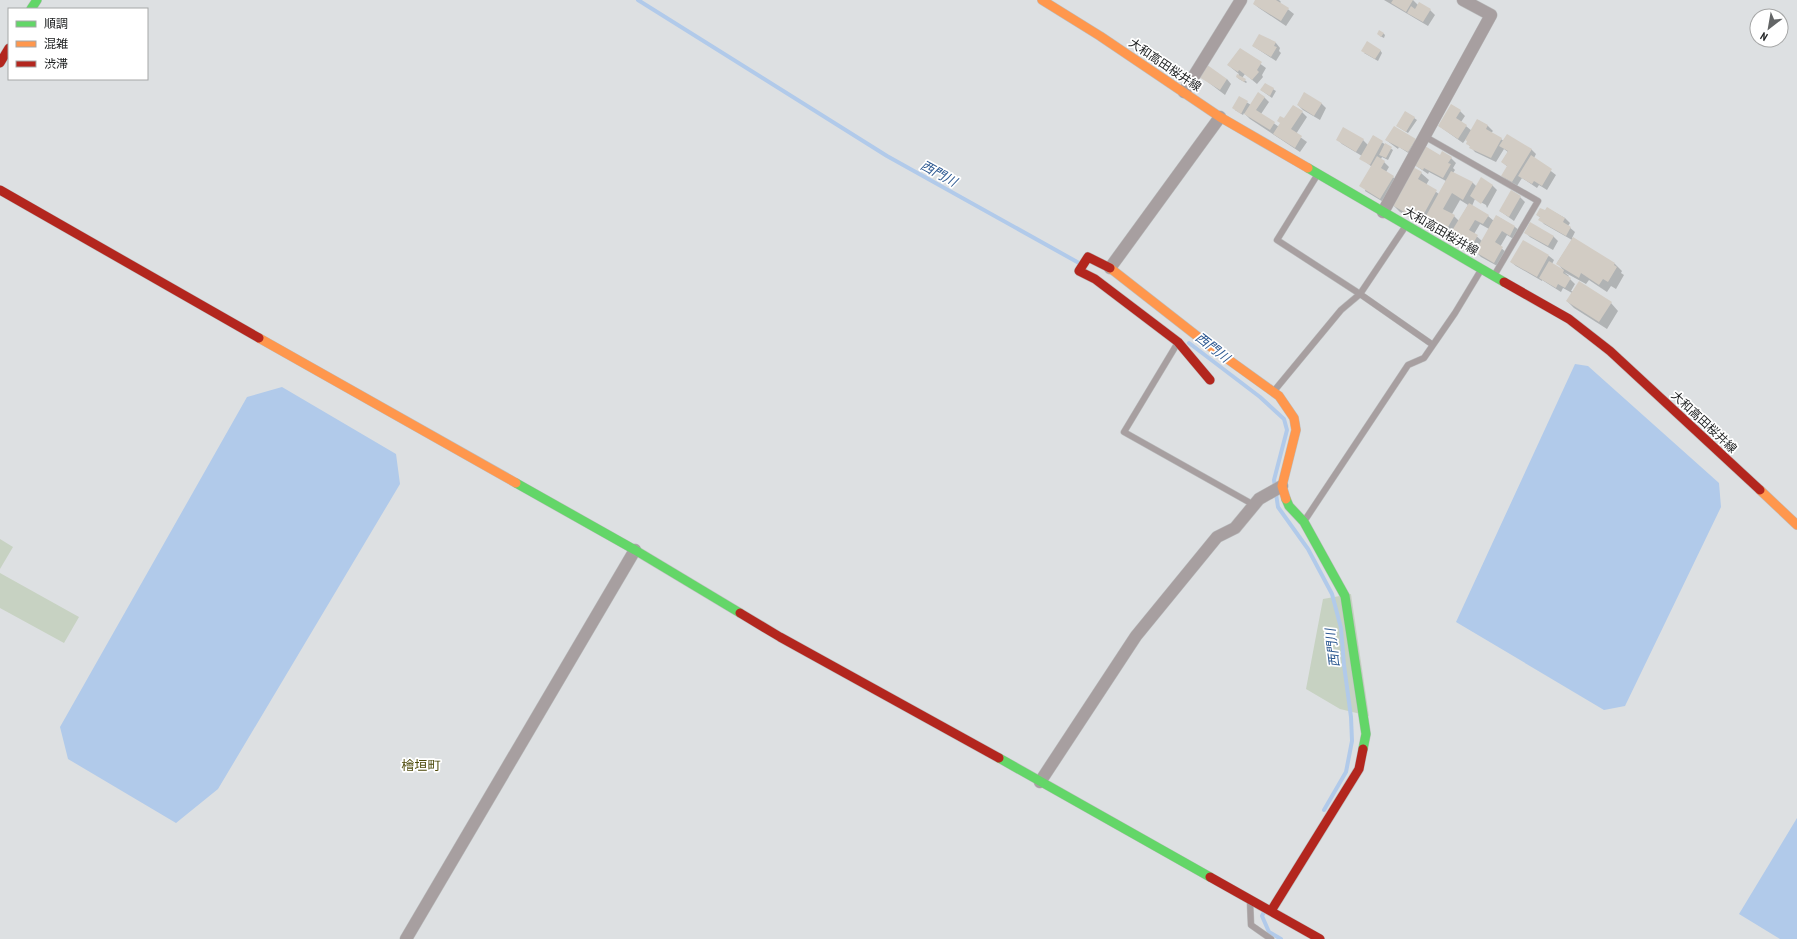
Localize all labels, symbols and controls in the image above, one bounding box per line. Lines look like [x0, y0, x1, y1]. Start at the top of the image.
legend [8, 8, 148, 80]
north arrow [1749, 8, 1789, 48]
text: 順調 [44, 16, 68, 31]
text: N [1758, 29, 1770, 44]
street label: 大和高田桜井線 [1126, 35, 1204, 94]
text: 混雑 [44, 36, 68, 51]
text: 渋滞 [44, 56, 68, 71]
water label: 西門川 [918, 157, 962, 191]
street label: 大和高田桜井線 [1401, 203, 1481, 258]
water label: 西門川 [1192, 329, 1235, 367]
street label: 大和高田桜井線 [1669, 387, 1740, 456]
water label: 西門川 [1321, 626, 1343, 668]
district label: 檜垣町 [401, 757, 441, 774]

